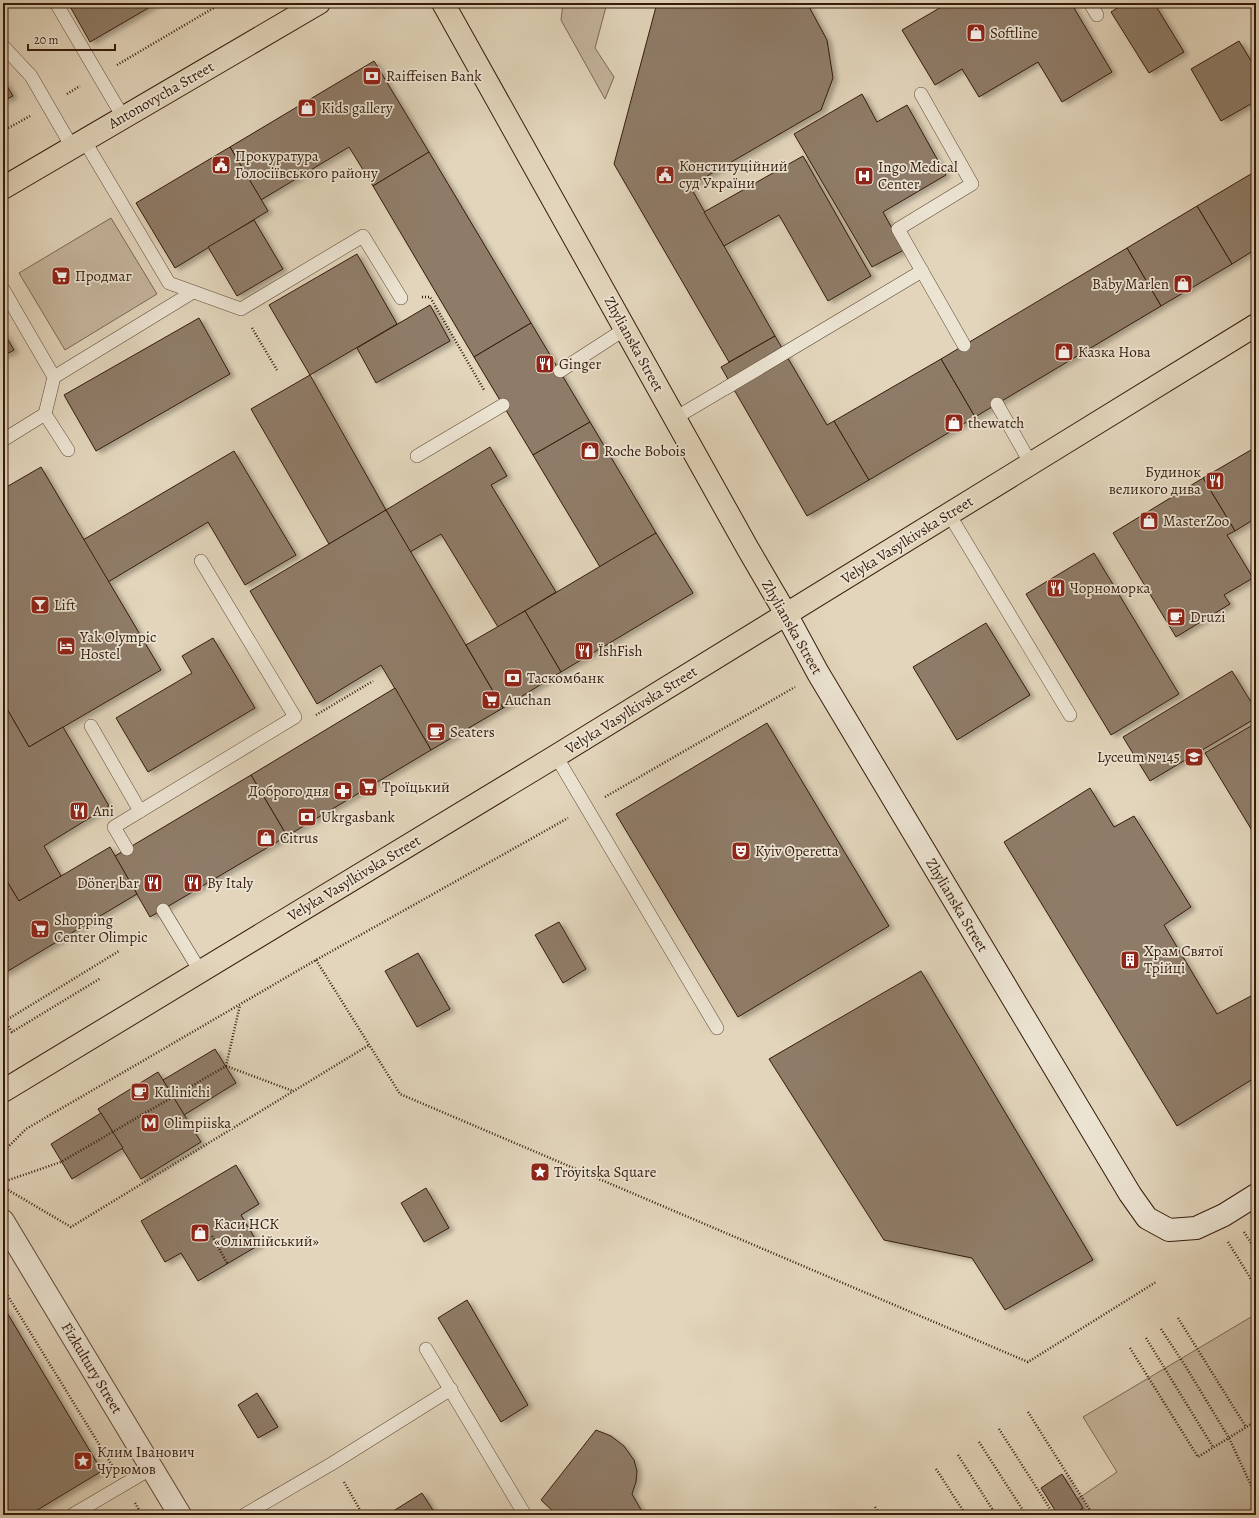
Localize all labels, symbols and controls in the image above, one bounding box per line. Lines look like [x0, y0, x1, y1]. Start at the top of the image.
shop icon: Softline [965, 22, 987, 44]
place label: Softline [990, 23, 1038, 43]
scale bar [28, 26, 115, 52]
text: 20 m [34, 32, 58, 48]
street label: Antonovycha Street [104, 57, 218, 134]
bank icon: Raiffeisen Bank [361, 65, 383, 87]
place label: Raiffeisen Bank [386, 66, 482, 86]
shop icon: Kids gallery [296, 97, 318, 119]
place label: Kids gallery [321, 98, 393, 118]
place label: Прокуратура Голосіївського району [235, 146, 378, 183]
public building icon: Прокуратура Голосіївського району [210, 154, 232, 176]
place label: Конституційний суд України [679, 156, 788, 193]
place label: Ingo Medical Center [878, 157, 958, 194]
public building icon: Конституційний суд України [654, 164, 676, 186]
hospital icon: Ingo Medical Center [853, 165, 875, 187]
supermarket icon: Продмаг [50, 265, 72, 287]
place label: Продмаг [75, 266, 132, 286]
shop icon: Baby Marlen [1172, 273, 1194, 295]
place label: Baby Marlen [1092, 274, 1169, 294]
street label: Zhylianska Street [600, 293, 668, 395]
shop icon: Казка Нова [1053, 341, 1075, 363]
place label: Казка Нова [1078, 342, 1151, 362]
restaurant icon: Ginger [534, 353, 556, 375]
place label: Ginger [559, 354, 601, 374]
shop icon: thewatch [943, 412, 965, 434]
place label: thewatch [968, 413, 1024, 433]
shop icon: Roche Bobois [579, 440, 601, 462]
place label: Roche Bobois [604, 441, 686, 461]
place label: Будинок великого дива [1109, 462, 1201, 499]
restaurant icon: Будинок великого дива [1204, 470, 1226, 492]
street label: Velyka Vasylkivska Street [836, 491, 977, 589]
shop icon: MasterZoo [1138, 510, 1160, 532]
place label: MasterZoo [1163, 511, 1229, 531]
street label: Zhylianska Street [757, 576, 827, 678]
restaurant icon: Чорноморка [1045, 577, 1067, 599]
place label: Чорноморка [1070, 578, 1150, 598]
bar icon: Lift [29, 594, 51, 616]
place label: Lift [54, 595, 76, 615]
cafe icon: Druzi [1165, 606, 1187, 628]
place label: Druzi [1190, 607, 1226, 627]
place label: Yak Olympic Hostel [79, 627, 156, 664]
hotel icon: Yak Olympic Hostel [55, 635, 77, 657]
restaurant icon: ÏshFish [573, 640, 595, 662]
place label: ÏshFish [598, 641, 643, 661]
street label: Velyka Vasylkivska Street [560, 661, 701, 759]
bank icon: Таскомбанк [502, 667, 524, 689]
place label: Таскомбанк [527, 668, 604, 688]
supermarket icon: Auchan [480, 689, 502, 711]
place label: Auchan [504, 690, 551, 710]
cafe icon: Seaters [425, 721, 447, 743]
place label: Seaters [450, 722, 495, 742]
school or university icon: Lyceum №145 [1183, 746, 1205, 768]
place label: Lyceum №145 [1097, 747, 1180, 767]
supermarket icon: Троїцький [357, 776, 379, 798]
place label: Троїцький [382, 777, 450, 797]
pharmacy icon: Доброго дня [332, 780, 354, 802]
place label: Доброго дня [248, 781, 329, 801]
restaurant icon: Ani [68, 800, 90, 822]
place label: Ani [92, 801, 114, 821]
bank icon: Ukrgasbank [296, 806, 318, 828]
place label: Ukrgasbank [321, 807, 396, 827]
shop icon: Citrus [255, 827, 277, 849]
place label: Citrus [280, 828, 318, 848]
street label: Velyka Vasylkivska Street [283, 830, 424, 926]
theatre icon: Kyiv Operetta [730, 840, 752, 862]
place label: Kyiv Operetta [755, 841, 839, 861]
street label: Zhylianska Street [921, 854, 993, 956]
restaurant icon: Döner bar [142, 872, 164, 894]
restaurant icon: By Italy [182, 872, 204, 894]
place label: Döner bar [77, 873, 139, 893]
place label: By Italy [207, 873, 253, 893]
place label: Shopping Center Olimpic [54, 910, 148, 947]
supermarket icon: Shopping Center Olimpic [29, 918, 51, 940]
place label: Храм Святої Трійці [1144, 941, 1223, 978]
building icon: Храм Святої Трійці [1119, 949, 1141, 971]
cafe icon: Kulinichi [129, 1081, 151, 1103]
place label: Kulinichi [154, 1082, 210, 1102]
metro station icon: Olimpiiska [139, 1112, 161, 1134]
place label: Olimpiiska [164, 1113, 231, 1133]
place icon: Troyitska Square [529, 1161, 551, 1183]
place label: Troyitska Square [554, 1162, 657, 1182]
place label: Каси НСК «Олімпійський» [214, 1214, 319, 1251]
shop icon: Каси НСК «Олімпійський» [189, 1222, 211, 1244]
street label: Fizkultury Street [57, 1319, 127, 1417]
place label: Клим Іванович Чурюмов [97, 1442, 195, 1479]
place icon: Клим Іванович Чурюмов [72, 1450, 94, 1472]

